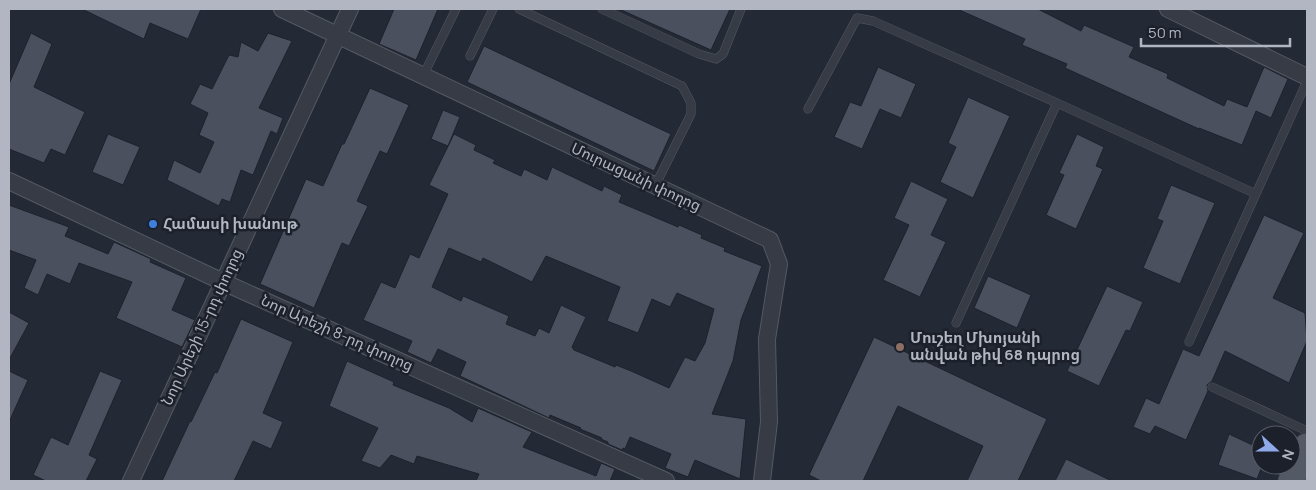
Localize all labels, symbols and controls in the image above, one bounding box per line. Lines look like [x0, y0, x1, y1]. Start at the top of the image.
scale bar [1141, 15, 1290, 47]
text: 50 m [1148, 22, 1182, 43]
street label: Մուրացանի փողոց [568, 137, 705, 216]
place label: Համասի խանութ [163, 213, 299, 234]
marker: Համասի խանութ [147, 218, 159, 230]
street label: Նոր Արեշի 15-րդ փողոց [156, 245, 247, 409]
street label: Նոր Արեշի 8-րդ փողոց [258, 289, 417, 376]
place label: Մուշեղ Մխոյանի անվան թիվ 68 դպրոց [910, 327, 1080, 365]
marker: Մուշեղ Մխոյանի անվան թիվ 68 դպրոց [894, 341, 906, 353]
north arrow [1251, 425, 1301, 475]
text: N [1278, 447, 1299, 463]

